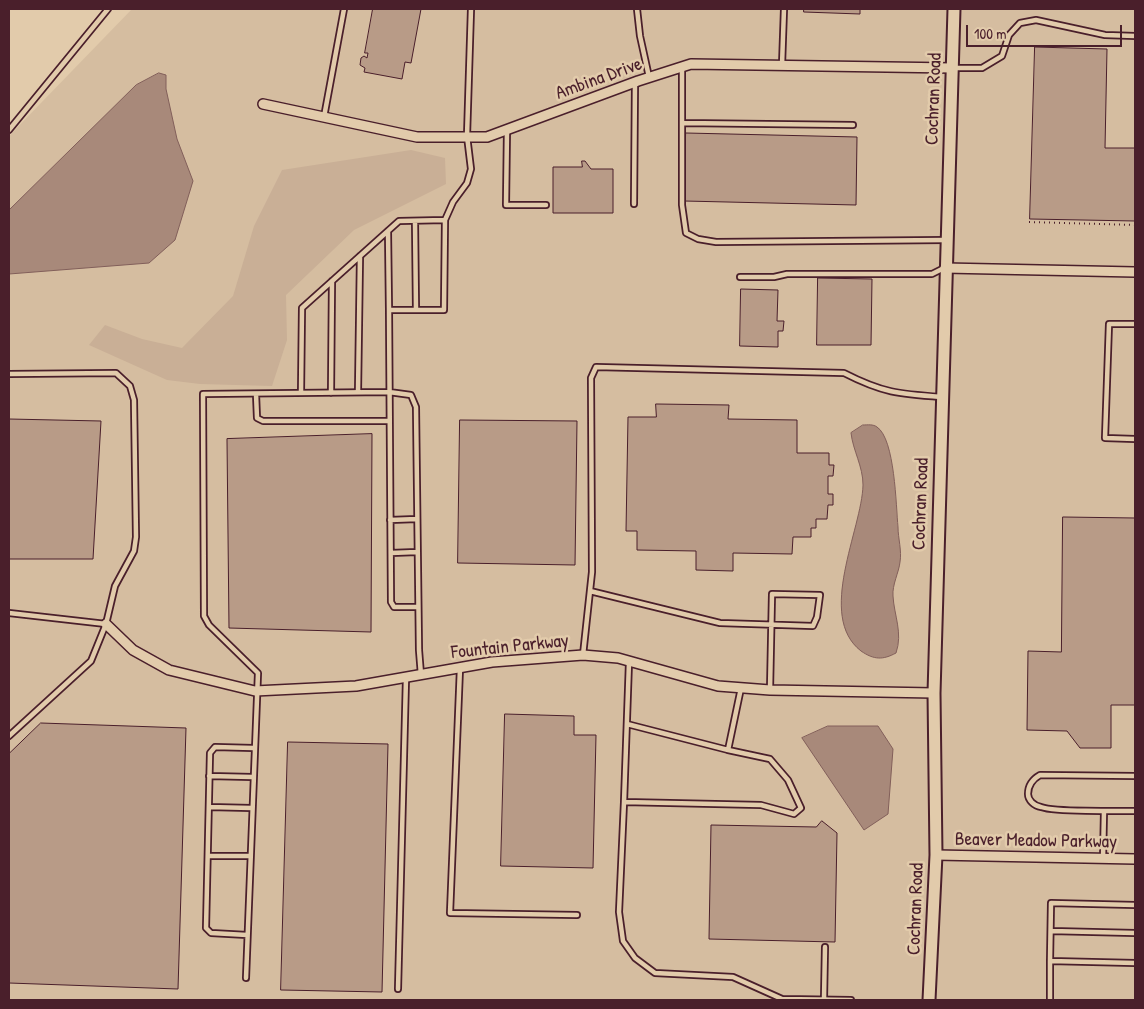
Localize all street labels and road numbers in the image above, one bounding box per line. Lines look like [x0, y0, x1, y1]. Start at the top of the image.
street label: Cochran Road [921, 52, 947, 146]
street label: Ambina Drive [553, 53, 645, 105]
street label: Cochran Road [908, 457, 934, 551]
street label: Fountain Parkway [450, 629, 570, 665]
street label: Beaver Meadow Parkway [955, 828, 1117, 854]
street label: Cochran Road [903, 862, 929, 956]

